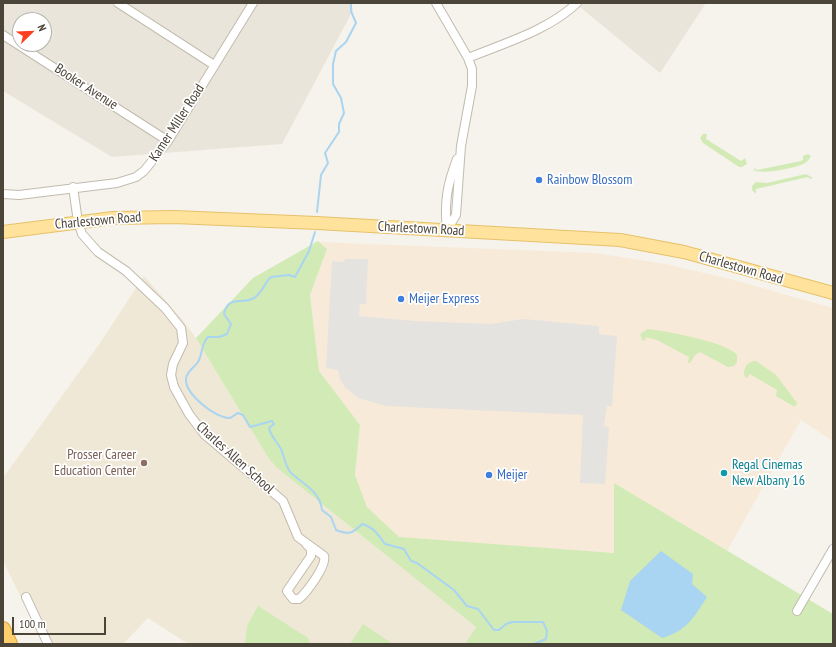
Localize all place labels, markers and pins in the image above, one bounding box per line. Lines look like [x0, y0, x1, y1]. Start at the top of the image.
place label: Rainbow Blossom [547, 172, 632, 188]
marker: Rainbow Blossom [534, 175, 544, 185]
place label: Meijer Express [409, 291, 479, 307]
marker: Meijer Express [396, 294, 406, 304]
place label: Prosser Career Education Center [54, 447, 136, 480]
place label: Regal Cinemas New Albany 16 [732, 457, 805, 490]
marker: Prosser Career Education Center [139, 458, 149, 468]
place label: Meijer [497, 467, 527, 483]
marker: Regal Cinemas New Albany 16 [719, 468, 729, 478]
marker: Meijer [484, 470, 494, 480]

